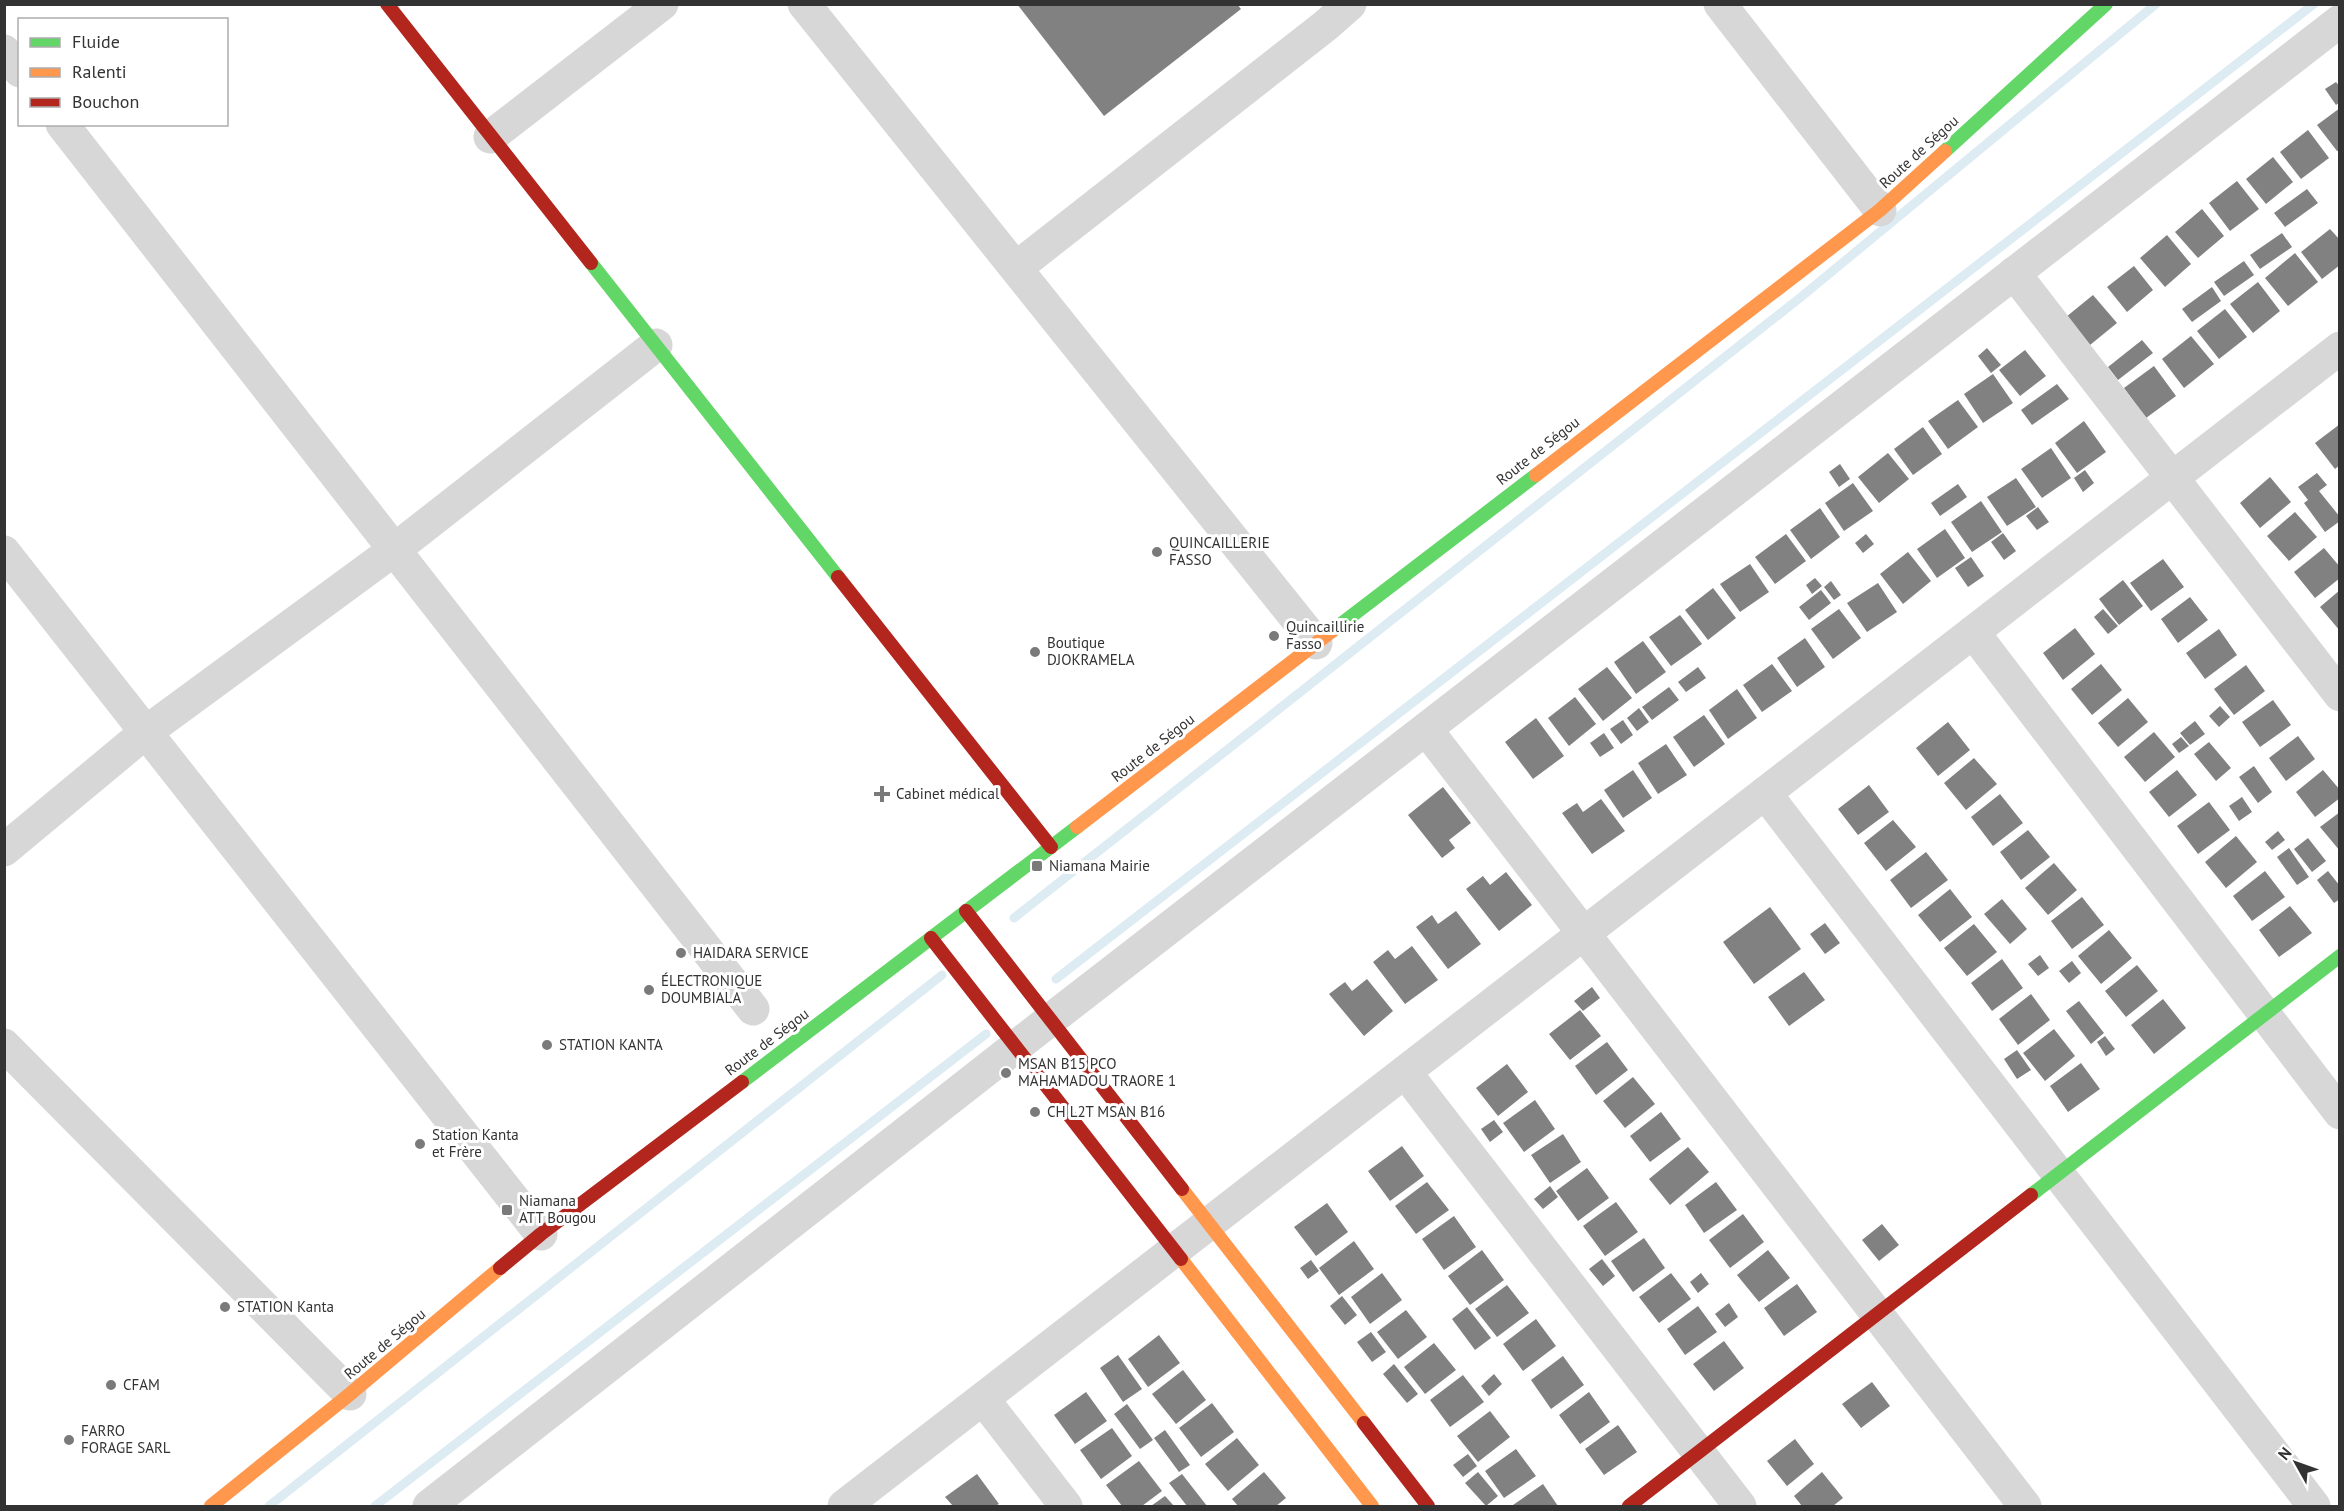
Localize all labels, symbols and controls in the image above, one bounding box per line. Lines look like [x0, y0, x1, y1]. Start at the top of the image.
legend [18, 18, 228, 126]
text: Fluide [72, 30, 120, 53]
text: Ralenti [72, 60, 127, 83]
text: Bouchon [72, 90, 139, 113]
street label: Route de Ségou [1875, 111, 1962, 192]
street label: Route de Ségou [1492, 412, 1583, 489]
place label: QUINCAILLERIE FASSO [1169, 533, 1270, 569]
marker: QUINCAILLERIE FASSO [1150, 545, 1164, 559]
place label: Quincaillirie Fasso [1286, 617, 1364, 653]
marker: Quincaillirie Fasso [1267, 629, 1281, 643]
place label: Boutique DJOKRAMELA [1047, 633, 1135, 669]
marker: Boutique DJOKRAMELA [1028, 645, 1042, 659]
street label: Route de Ségou [1107, 709, 1198, 786]
place label: Cabinet médical [896, 784, 1000, 803]
marker: Cabinet médical [873, 785, 891, 803]
place label: Niamana Mairie [1049, 856, 1150, 875]
marker: Niamana Mairie [1030, 859, 1044, 873]
place label: HAIDARA SERVICE [693, 943, 809, 962]
marker: HAIDARA SERVICE [674, 946, 688, 960]
place label: ÉLECTRONIQUE DOUMBIALA [661, 971, 762, 1007]
marker: ÉLECTRONIQUE DOUMBIALA [642, 983, 656, 997]
street label: Route de Ségou [721, 1004, 812, 1079]
place label: STATION KANTA [559, 1035, 663, 1054]
marker: STATION KANTA [540, 1038, 554, 1052]
place label: MSAN B15 PCO MAHAMADOU TRAORE 1 [1018, 1054, 1176, 1090]
marker: MSAN B15 PCO MAHAMADOU TRAORE 1 [999, 1066, 1013, 1080]
place label: CH L2T MSAN B16 [1047, 1102, 1165, 1121]
marker: CH L2T MSAN B16 [1028, 1105, 1042, 1119]
place label: Station Kanta et Frère [432, 1125, 519, 1161]
marker: Station Kanta et Frère [413, 1137, 427, 1151]
place label: Niamana ATT Bougou [519, 1191, 596, 1227]
marker: Niamana ATT Bougou [500, 1203, 514, 1217]
place label: STATION Kanta [237, 1297, 334, 1316]
marker: STATION Kanta [218, 1300, 232, 1314]
street label: Route de Ségou [340, 1304, 429, 1383]
place label: CFAM [123, 1375, 160, 1394]
marker: CFAM [104, 1378, 118, 1392]
place label: FARRO FORAGE SARL [81, 1421, 171, 1457]
marker: FARRO FORAGE SARL [62, 1433, 76, 1447]
north arrow [2266, 1433, 2326, 1493]
text: N [2273, 1443, 2296, 1464]

